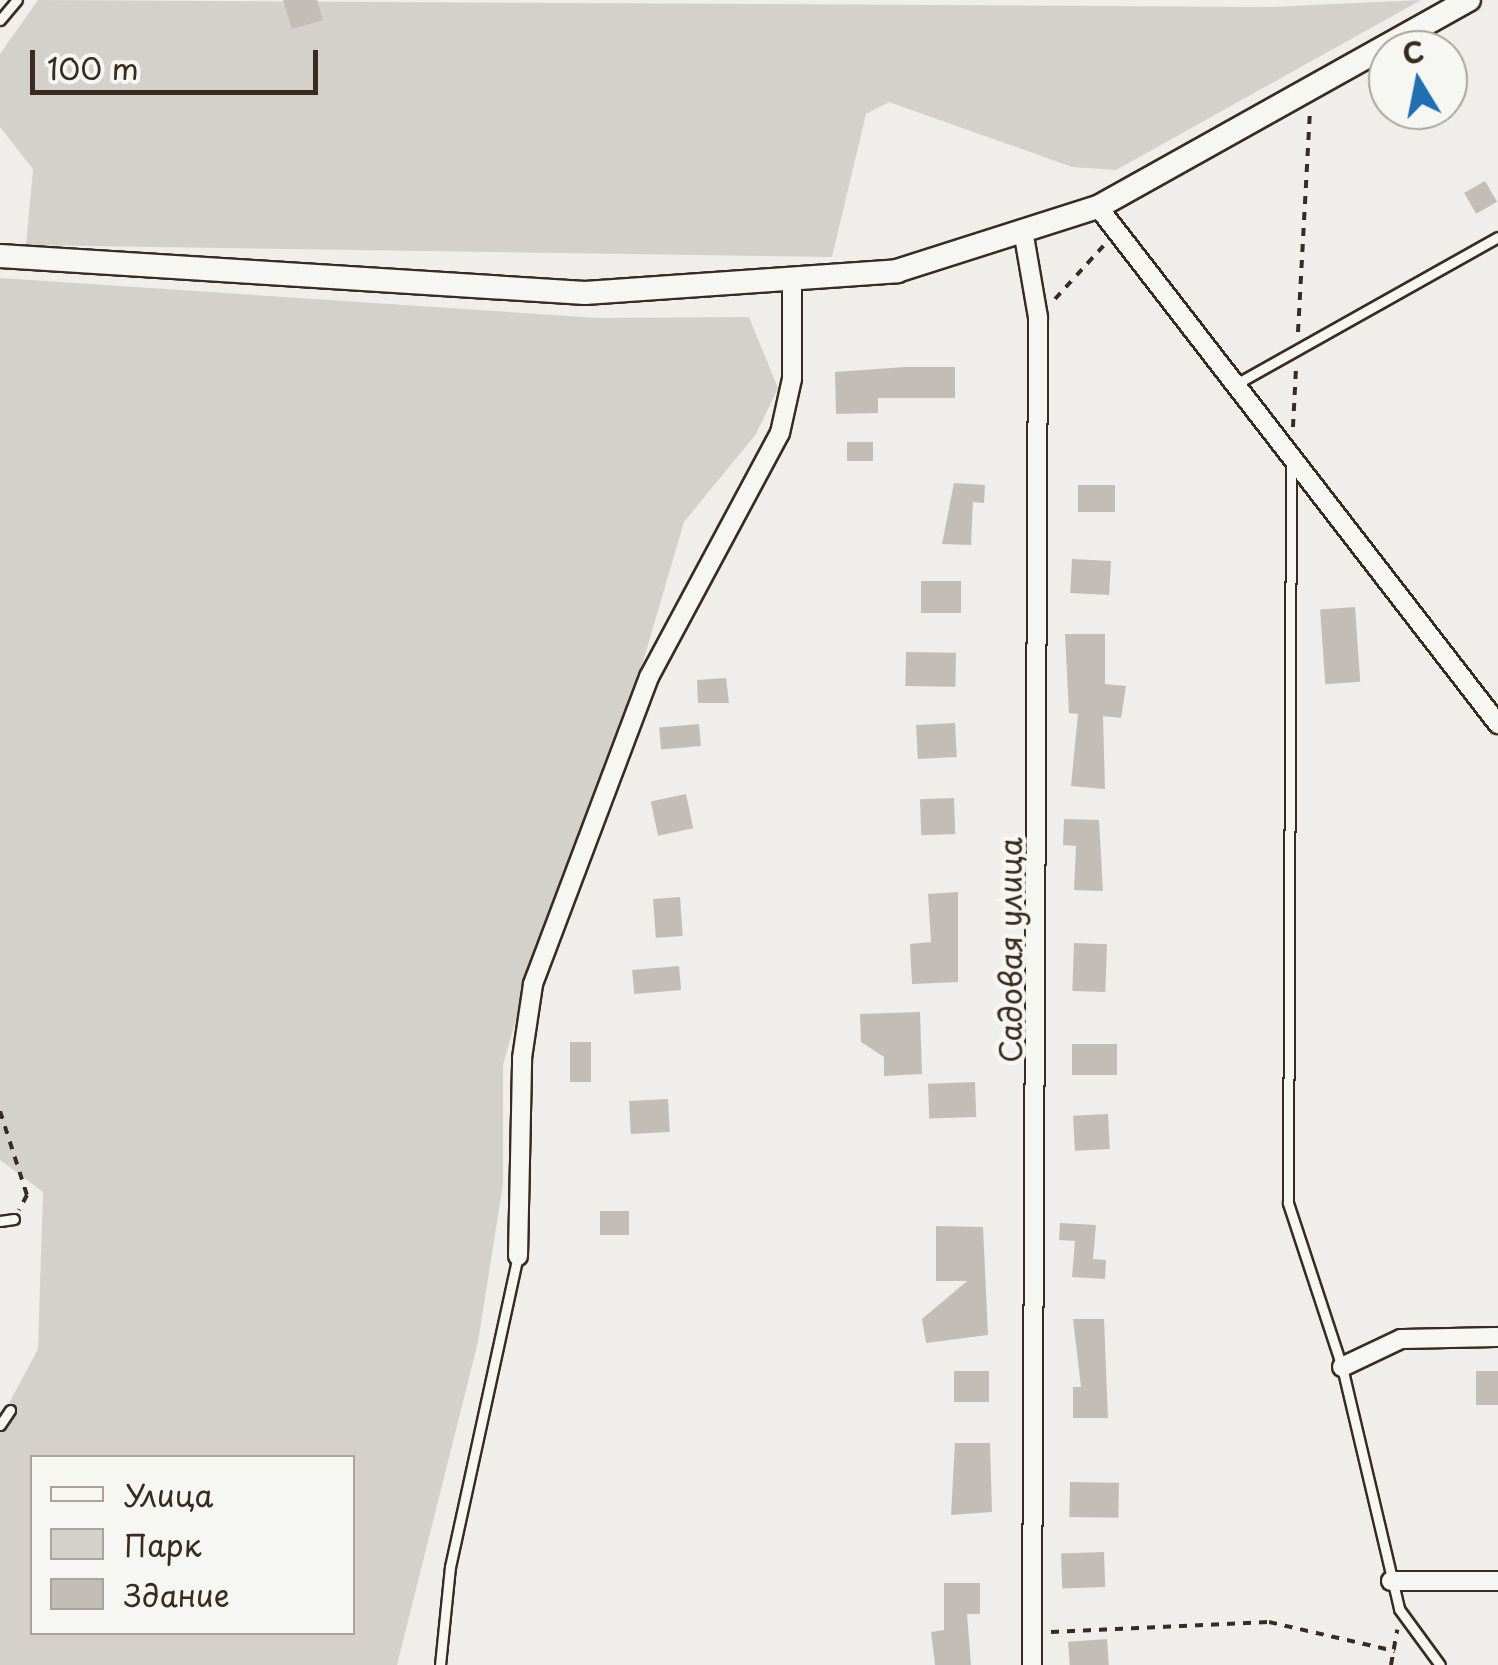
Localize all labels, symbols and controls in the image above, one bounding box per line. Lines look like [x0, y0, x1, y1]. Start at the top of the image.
text: С [1399, 29, 1427, 75]
scale bar [35, 30, 322, 92]
north arrow [1368, 30, 1468, 130]
text: 100 m [47, 45, 139, 90]
street label: Садовая улица [992, 837, 1028, 1063]
legend [30, 1455, 355, 1635]
text: Улица [124, 1472, 213, 1517]
text: Парк [124, 1522, 201, 1567]
text: Здание [124, 1572, 230, 1617]

